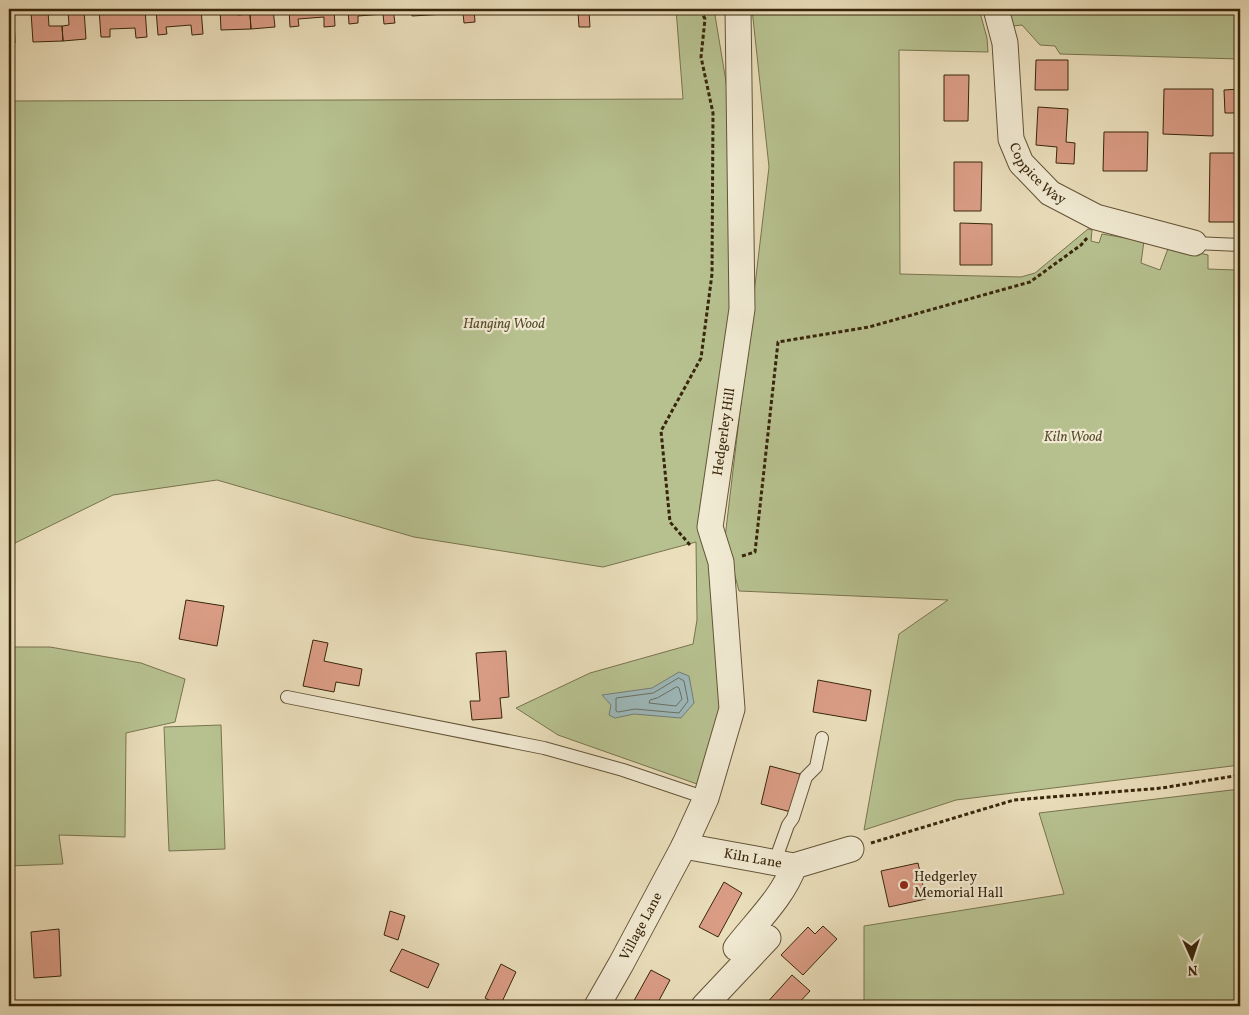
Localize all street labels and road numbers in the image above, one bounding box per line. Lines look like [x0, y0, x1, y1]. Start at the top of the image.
street label: Coppice Way [1004, 140, 1069, 209]
street label: Hedgerley Hill [708, 387, 740, 477]
street label: Kiln Lane [722, 844, 784, 873]
street label: Village Lane [615, 889, 667, 964]

